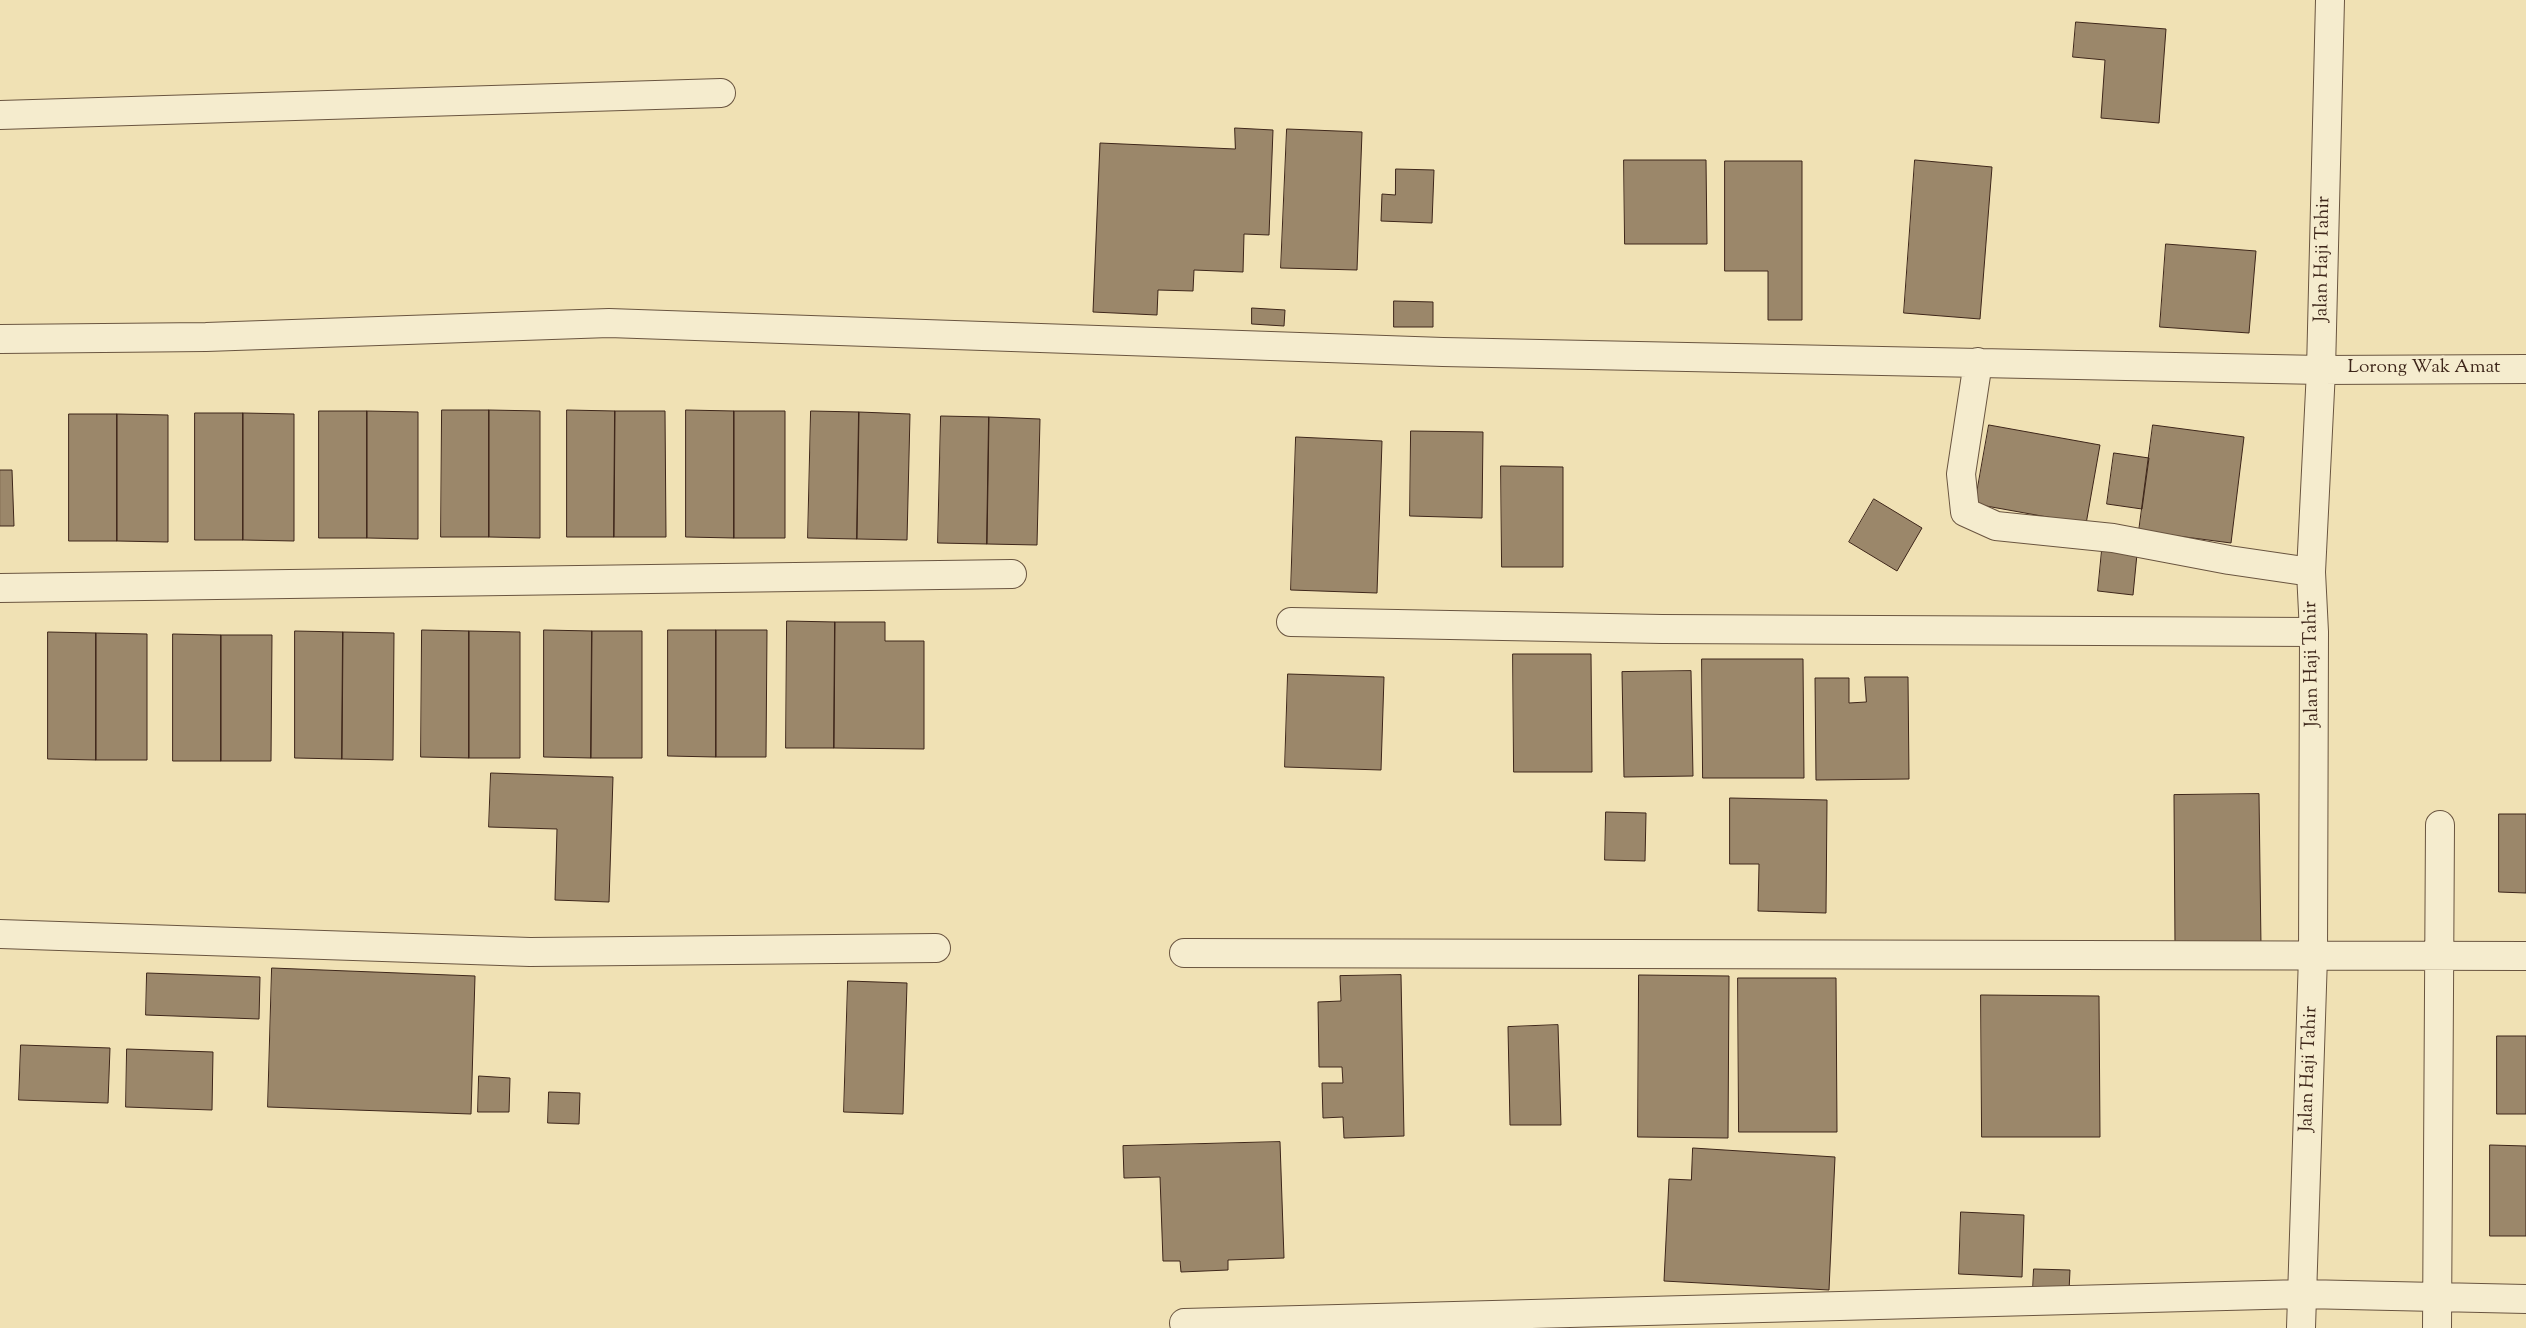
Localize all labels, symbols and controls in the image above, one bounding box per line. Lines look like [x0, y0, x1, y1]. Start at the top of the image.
street label: Jalan Haji Tahir [2312, 196, 2336, 322]
street label: Lorong Wak Amat [2347, 358, 2501, 380]
street label: Jalan Haji Tahir [2301, 601, 2325, 727]
street label: Jalan Haji Tahir [2296, 1006, 2324, 1132]

